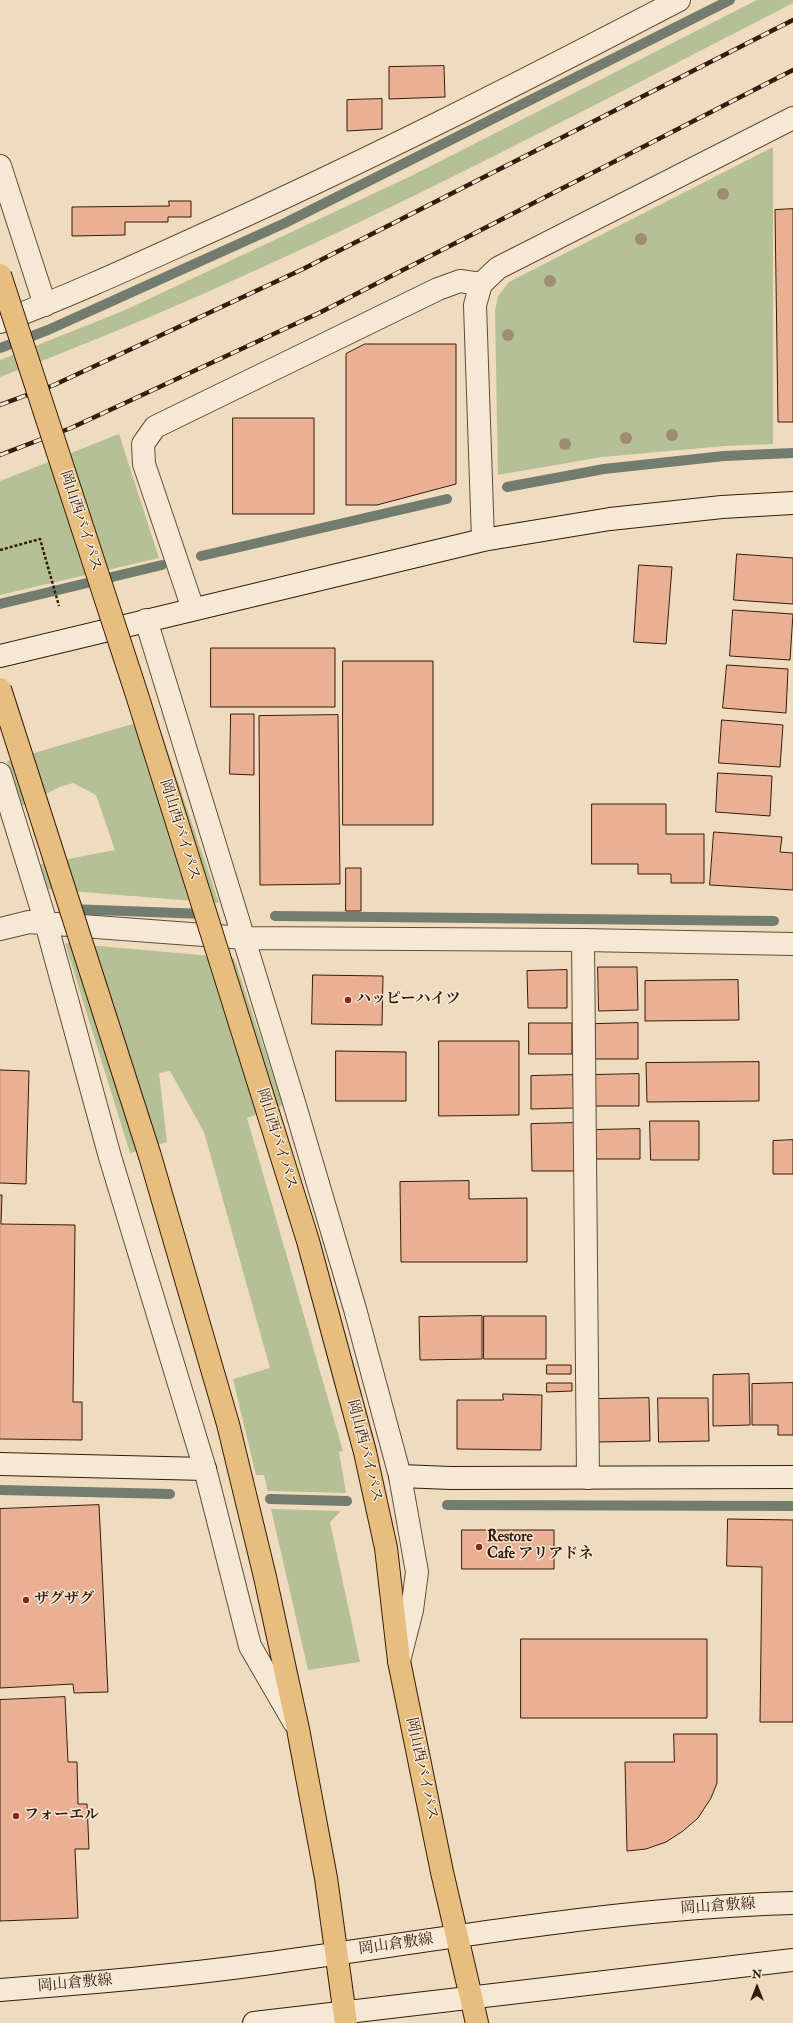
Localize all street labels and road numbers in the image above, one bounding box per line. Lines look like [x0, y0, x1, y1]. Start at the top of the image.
street label: 岡山西バイパス [55, 468, 105, 574]
street label: 岡山西バイパス [155, 777, 203, 883]
street label: 岡山西バイパス [252, 1086, 300, 1192]
street label: 岡山西バイパス [343, 1398, 385, 1504]
street label: 岡山西バイパス [401, 1716, 441, 1822]
street label: 岡山倉敷線 [680, 1895, 756, 1919]
street label: 岡山倉敷線 [358, 1931, 434, 1959]
street label: 岡山倉敷線 [37, 1972, 113, 1996]

